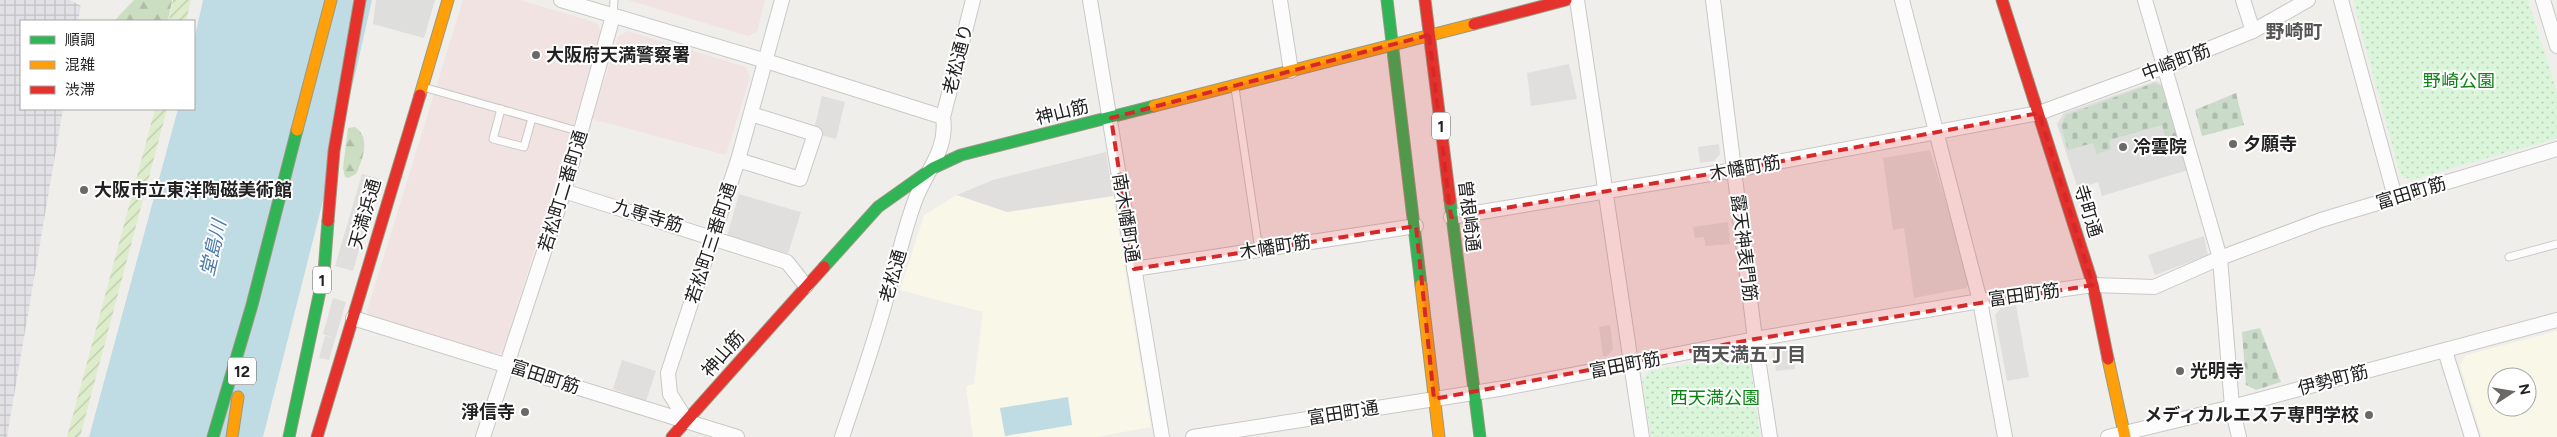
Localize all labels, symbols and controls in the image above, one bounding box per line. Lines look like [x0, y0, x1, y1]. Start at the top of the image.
legend [20, 20, 195, 110]
district label: 野崎町 [2265, 20, 2323, 43]
street label: 老松通り [939, 21, 977, 97]
text: 順調 [65, 31, 95, 49]
street label: 中崎町筋 [2138, 39, 2214, 85]
place label: 大阪府天満警察署 [546, 44, 690, 66]
marker: 大阪府天満警察署 [530, 49, 542, 61]
text: 混雑 [65, 56, 95, 74]
park label: 野崎公園 [2423, 70, 2495, 92]
text: 渋滞 [65, 81, 95, 99]
street label: 神山筋 [1033, 95, 1091, 129]
road number: 1 [1432, 112, 1450, 140]
street label: 若松町二番町通 [534, 128, 592, 254]
place label: 夕願寺 [2243, 133, 2297, 155]
place label: 冷雲院 [2133, 136, 2187, 158]
marker: 夕願寺 [2227, 138, 2239, 150]
marker: 冷雲院 [2117, 141, 2129, 153]
street label: 木幡町筋 [1708, 151, 1782, 185]
street label: 南木幡町通 [1108, 172, 1144, 264]
street label: 富田町筋 [2373, 172, 2449, 214]
street label: 天満浜通 [345, 176, 385, 252]
place label: 大阪市立東洋陶磁美術館 [94, 179, 292, 201]
street label: 曽根崎通 [1454, 179, 1484, 253]
street label: 若松町三番町通 [681, 180, 741, 306]
street label: 寺町通 [2070, 182, 2106, 240]
marker: 大阪市立東洋陶磁美術館 [78, 184, 90, 196]
street label: 露天神表門筋 [1727, 193, 1761, 303]
street label: 九専寺筋 [610, 195, 686, 237]
water label: 堂島川 [195, 216, 231, 278]
street label: 木幡町筋 [1238, 231, 1312, 263]
street label: 老松通 [875, 247, 911, 305]
road number: 1 [313, 266, 331, 294]
street label: 富田町筋 [1987, 279, 2061, 311]
street label: 神山筋 [697, 326, 749, 382]
district label: 西天満五丁目 [1692, 343, 1806, 366]
street label: 富田町筋 [1588, 347, 1662, 383]
street label: 富田町筋 [507, 355, 583, 399]
road number: 12 [228, 358, 256, 384]
place label: 光明寺 [2190, 360, 2244, 382]
street label: 伊勢町筋 [2295, 360, 2371, 400]
marker: 光明寺 [2174, 365, 2186, 377]
north arrow [2487, 367, 2537, 417]
text: N [2515, 382, 2534, 396]
park label: 西天満公園 [1670, 387, 1760, 409]
street label: 富田町通 [1306, 397, 1380, 429]
place label: 淨信寺 [461, 401, 515, 423]
place label: メディカルエステ専門学校 [2144, 404, 2359, 426]
marker: 淨信寺 [519, 406, 531, 418]
marker: メディカルエステ専門学校 [2363, 409, 2375, 421]

